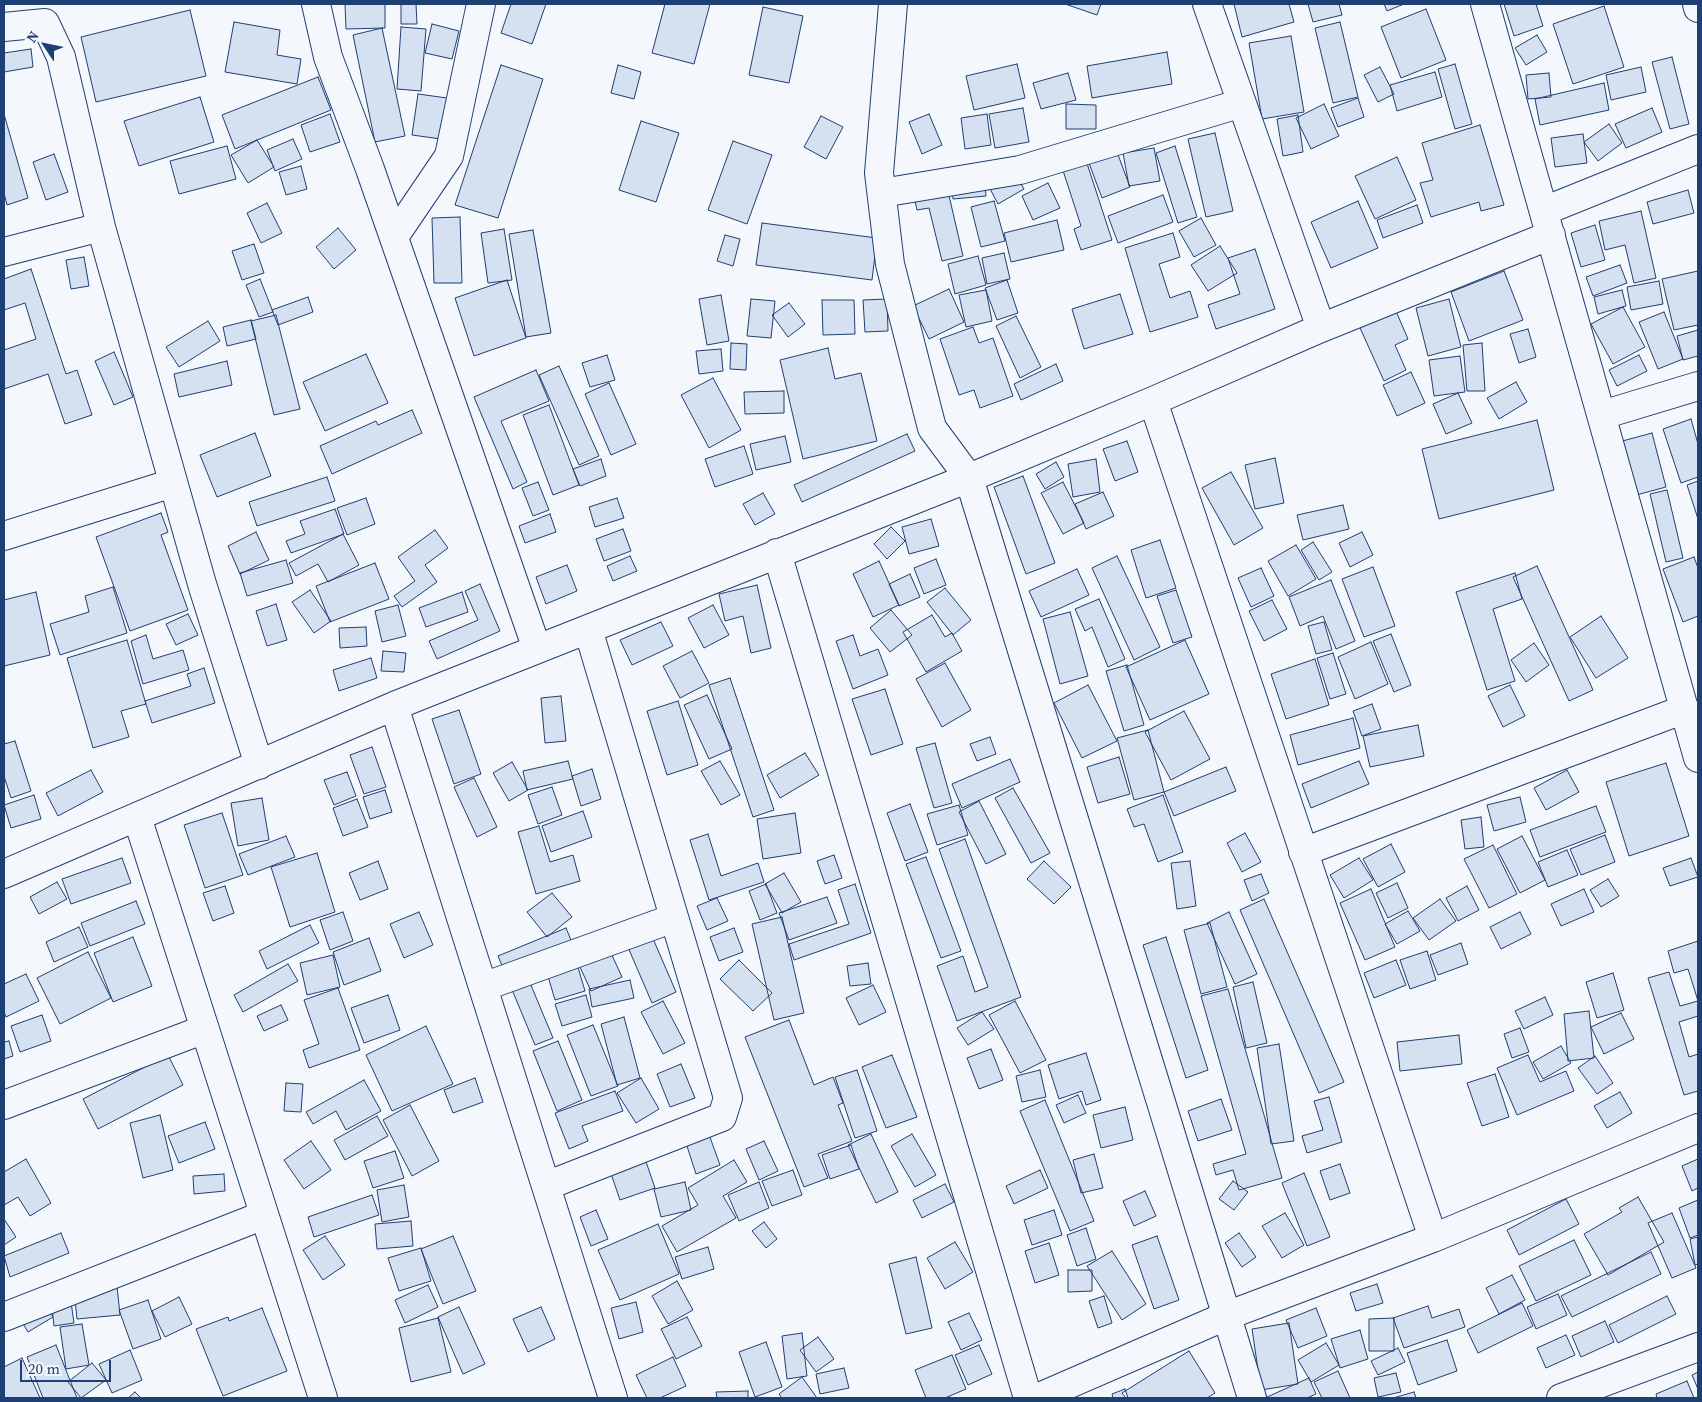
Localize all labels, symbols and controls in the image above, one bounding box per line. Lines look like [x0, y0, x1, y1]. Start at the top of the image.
north arrow [20, 20, 70, 70]
text: N [21, 27, 44, 46]
scale bar [22, 1350, 114, 1382]
text: 20 m [28, 1358, 60, 1379]

